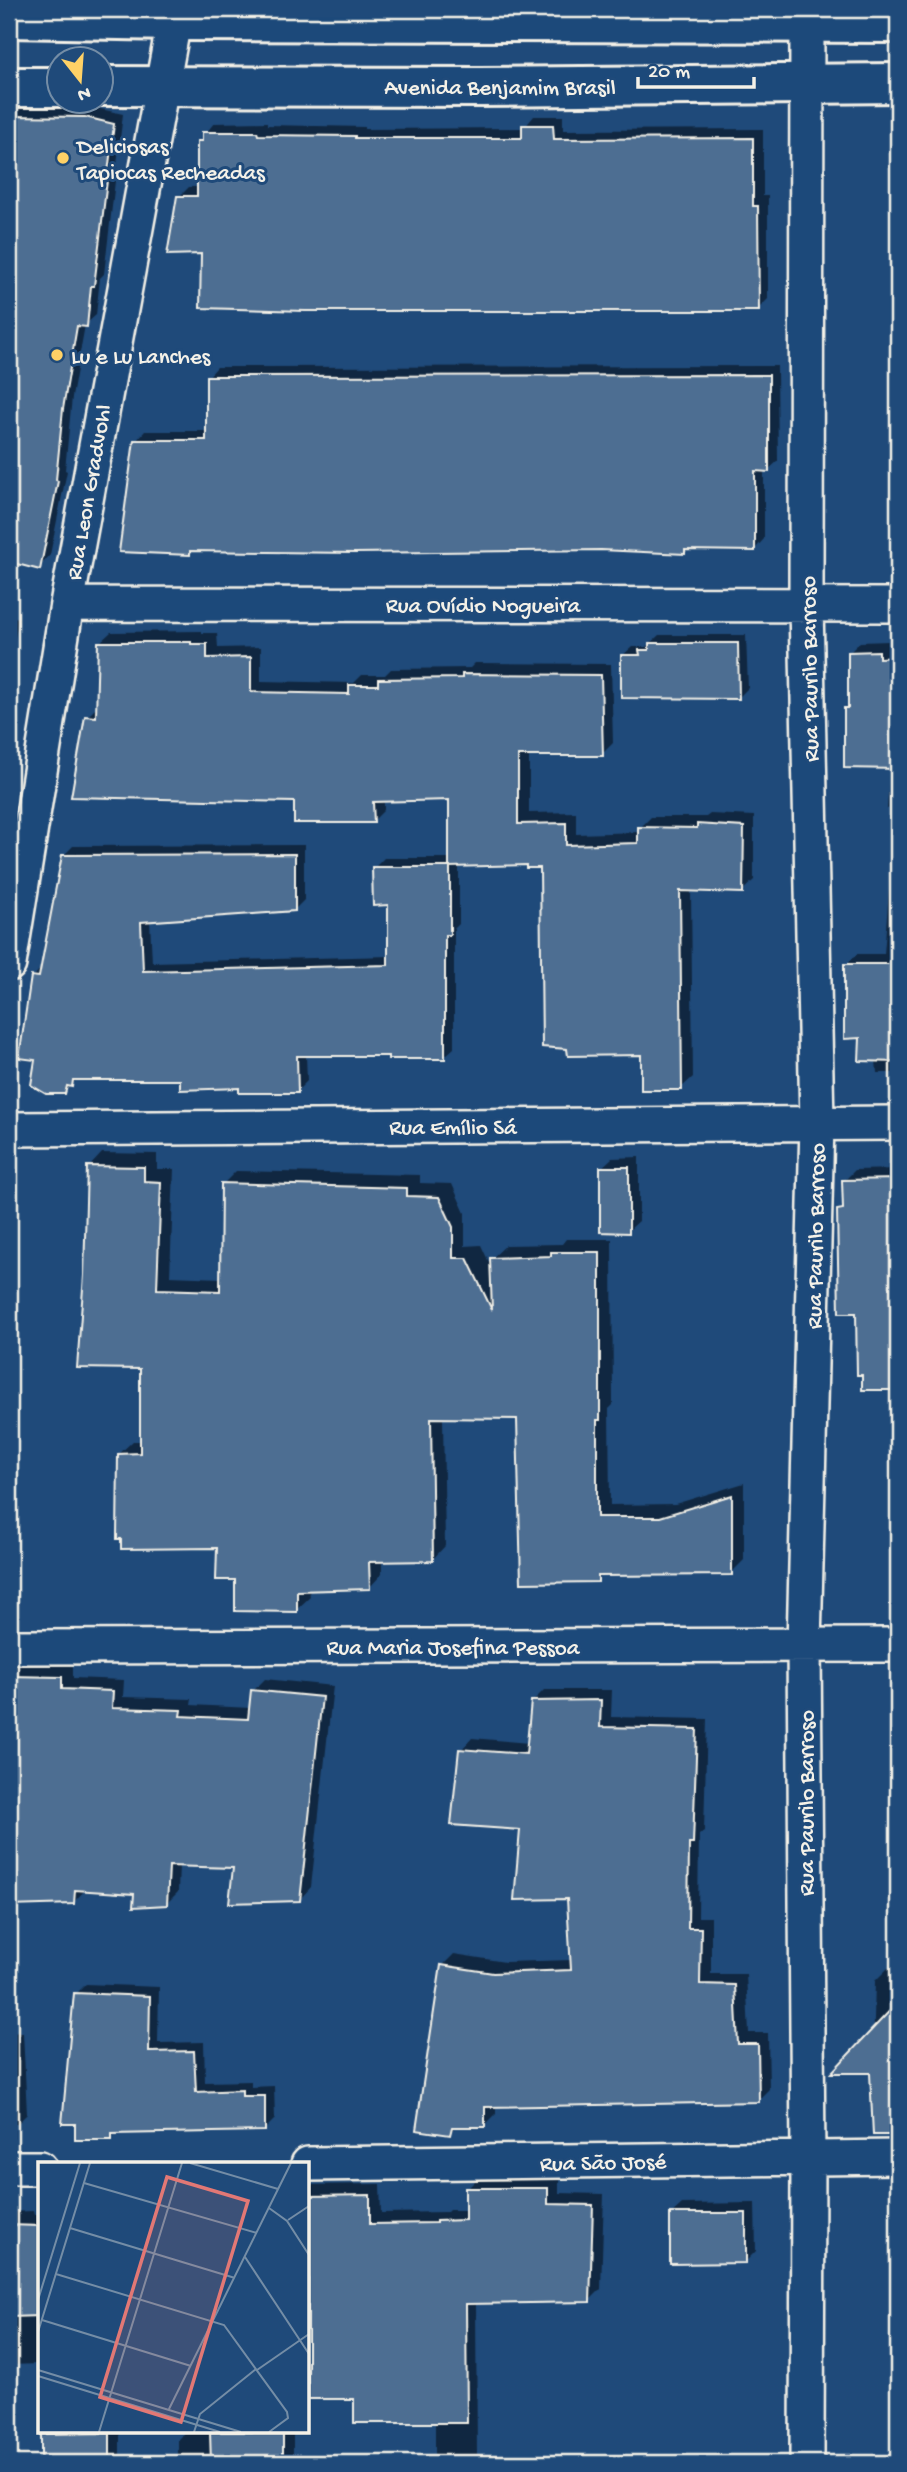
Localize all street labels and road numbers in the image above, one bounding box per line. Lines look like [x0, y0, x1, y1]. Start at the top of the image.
street label: Avenida Benjamim Brasil [384, 76, 616, 103]
street label: Rua Leon Gradvohl [62, 403, 119, 583]
street label: Rua Paurilo Barroso [796, 576, 827, 762]
street label: Rua Ovídio Nogueira [386, 594, 581, 621]
street label: Rua Emílio Sá [389, 1116, 518, 1143]
street label: Rua Paurilo Barroso [802, 1143, 833, 1329]
street label: Rua Maria Josefina Pessoa [327, 1636, 581, 1663]
street label: Rua Paurilo Barroso [795, 1710, 822, 1896]
street label: Rua São José [540, 2150, 668, 2179]

